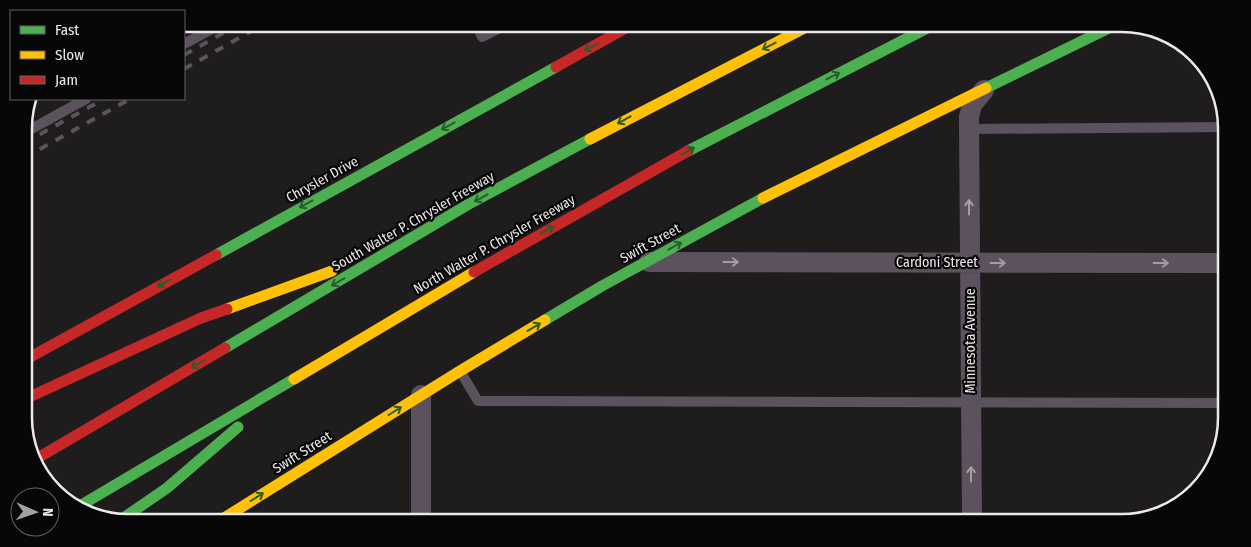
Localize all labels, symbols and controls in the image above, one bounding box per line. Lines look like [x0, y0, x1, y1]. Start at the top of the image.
legend [10, 10, 185, 100]
text: Fast [55, 21, 79, 39]
one-way arrow [583, 42, 598, 52]
one-way arrow [762, 42, 777, 51]
text: Slow [55, 46, 84, 64]
text: Jam [55, 71, 78, 89]
one-way arrow [825, 71, 840, 81]
one-way arrow [617, 116, 632, 125]
one-way arrow [441, 121, 456, 131]
one-way arrow [681, 146, 696, 156]
street label: Chrysler Drive [283, 153, 361, 206]
street label: South Walter P. Chrysler Freeway [329, 168, 498, 275]
street label: North Walter P. Chrysler Freeway [410, 191, 579, 298]
one-way arrow [474, 193, 489, 203]
one-way arrow [964, 199, 974, 216]
one-way arrow [300, 200, 314, 210]
street label: Swift Street [617, 220, 684, 267]
one-way arrow [539, 225, 553, 235]
one-way arrow [667, 241, 682, 250]
street label: Cardoni Street [896, 254, 978, 271]
one-way arrow [722, 257, 738, 267]
one-way arrow [990, 258, 1006, 268]
one-way arrow [1152, 258, 1168, 268]
one-way arrow [331, 278, 345, 288]
one-way arrow [157, 279, 172, 288]
street label: Minnesota Avenue [962, 288, 979, 394]
one-way arrow [526, 321, 540, 331]
one-way arrow [191, 360, 205, 370]
one-way arrow [388, 406, 402, 416]
street label: Swift Street [270, 427, 335, 477]
one-way arrow [966, 467, 976, 483]
north arrow [10, 487, 60, 537]
one-way arrow [250, 492, 264, 502]
text: N [39, 508, 56, 517]

